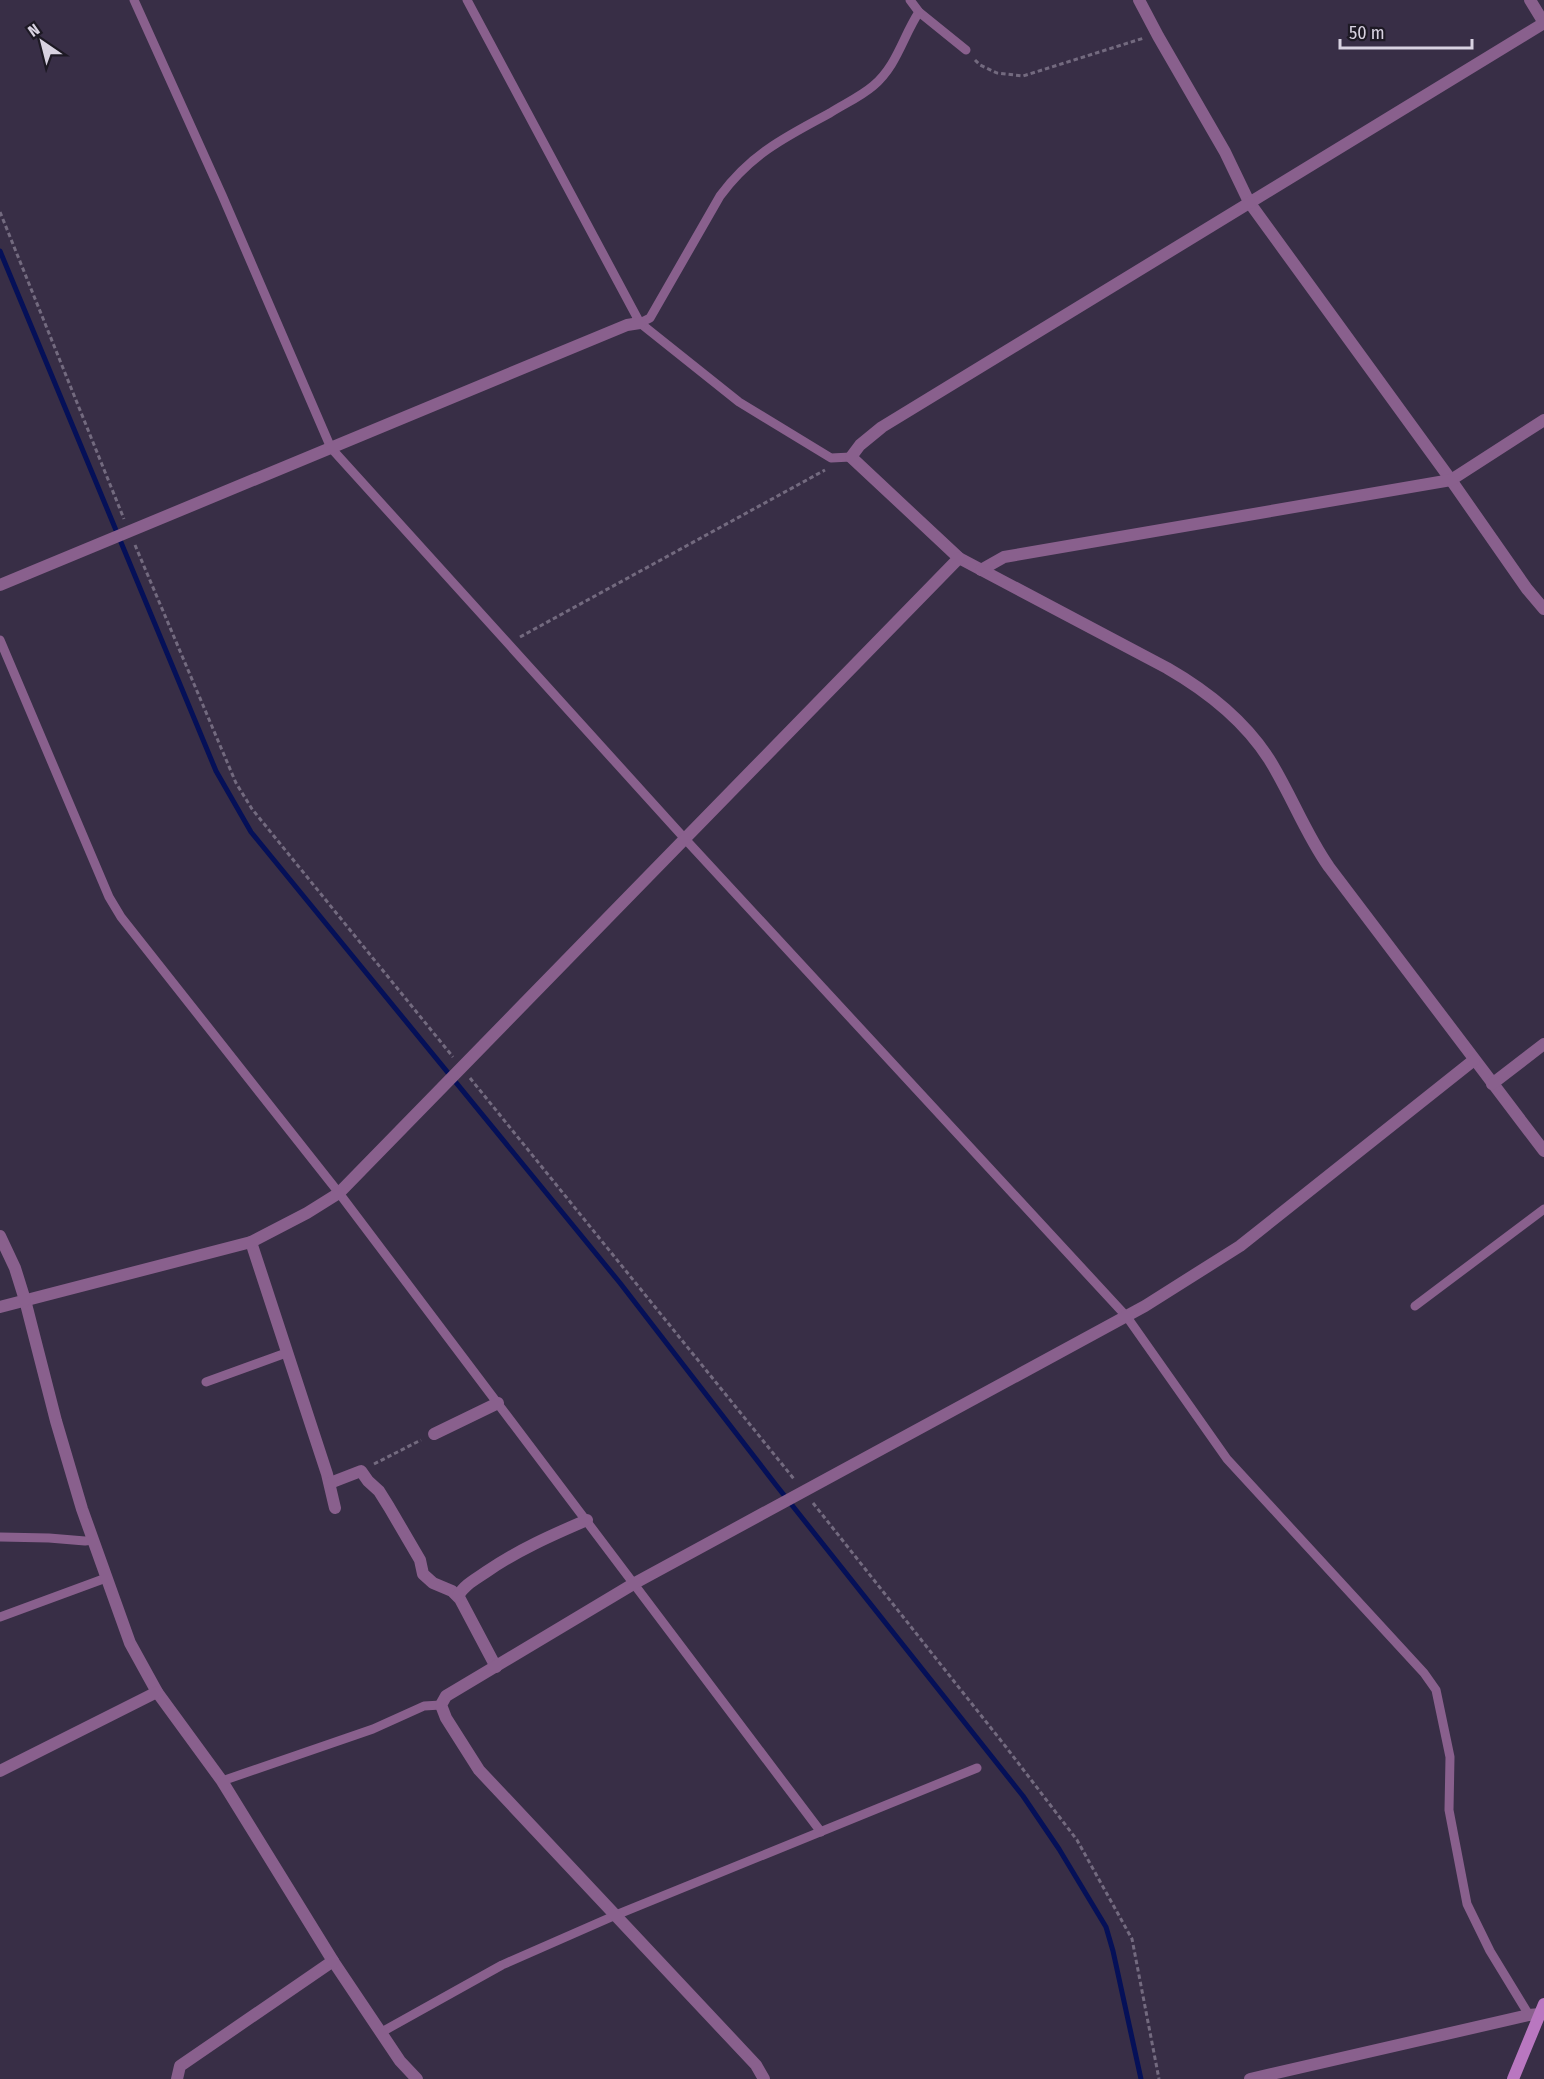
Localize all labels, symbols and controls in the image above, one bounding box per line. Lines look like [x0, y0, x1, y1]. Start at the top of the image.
north arrow [12, 12, 72, 72]
scale bar [1340, 12, 1472, 50]
text: N [24, 20, 43, 41]
text: 50 m [1349, 22, 1385, 44]

